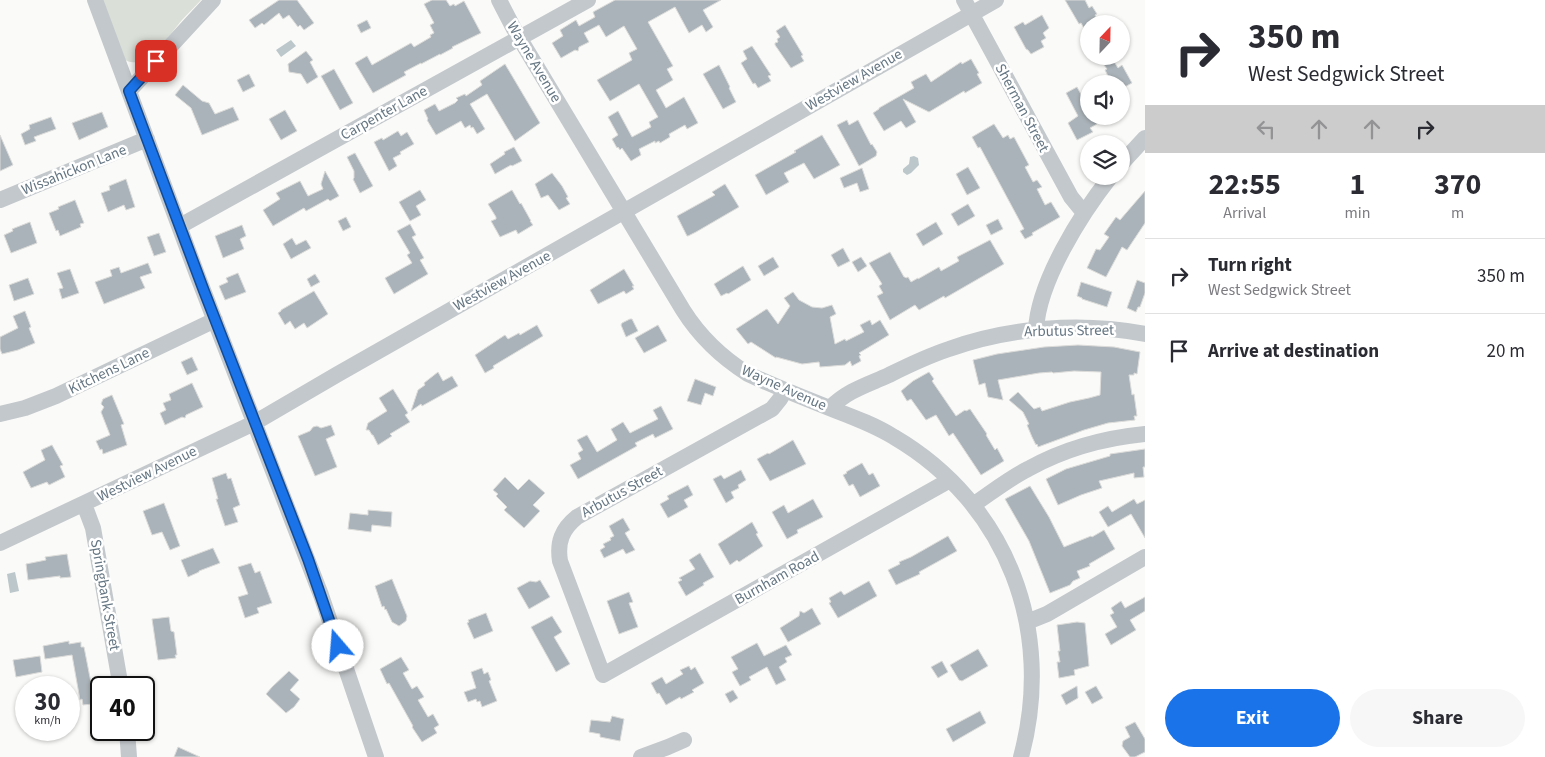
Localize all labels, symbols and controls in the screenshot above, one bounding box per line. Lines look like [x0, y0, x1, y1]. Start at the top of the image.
text: 350 m [1248, 12, 1340, 62]
north arrow [1080, 15, 1130, 65]
map controls [1080, 15, 1130, 185]
street label: Wayne Avenue [502, 18, 566, 106]
icon: right [1165, 20, 1230, 85]
pin [135, 40, 177, 82]
street label: Westview Avenue [802, 44, 906, 116]
icon: arrive [142, 47, 170, 75]
text: West Sedgwick Street [1248, 58, 1444, 90]
street label: Sherman Street [990, 60, 1054, 156]
button: sound [1080, 75, 1130, 125]
street label: Carpenter Lane [337, 80, 431, 146]
icon: left [1252, 115, 1280, 143]
icon: ahead [1305, 115, 1333, 143]
icon: ahead [1358, 115, 1386, 143]
icon: right [1411, 115, 1439, 143]
button: layers [1080, 135, 1130, 185]
street label: Wissahickon Lane [18, 139, 130, 201]
text: 22:55 [1209, 163, 1281, 206]
text: 1 [1349, 163, 1365, 206]
text: 370 [1434, 163, 1481, 206]
text: Arrival [1223, 202, 1266, 224]
text: min [1344, 202, 1370, 224]
text: m [1451, 202, 1464, 224]
street label: Westview Avenue [449, 246, 555, 316]
text: Turn right [1208, 252, 1292, 279]
icon: right [1165, 262, 1193, 290]
text: 350 m [1477, 263, 1525, 290]
text: West Sedgwick Street [1208, 279, 1351, 301]
street label: Arbutus Street [1024, 320, 1114, 342]
icon: arrive [1165, 337, 1193, 365]
text: Arrive at destination [1208, 338, 1379, 365]
text: 20 m [1487, 338, 1525, 365]
street label: Kitchens Lane [65, 342, 153, 400]
street label: Wayne Avenue [738, 360, 830, 416]
street label: Westview Avenue [94, 441, 200, 507]
street label: Arbutus Street [578, 461, 666, 523]
street label: Springbank Street [85, 538, 125, 652]
street label: Burnham Road [731, 546, 823, 610]
position arrow [311, 619, 363, 671]
speed limit sign: 40 [90, 676, 155, 741]
text: 30 [34, 684, 61, 720]
button: Exit [1165, 689, 1340, 747]
button: Share [1350, 689, 1525, 747]
text: km/h [34, 712, 61, 729]

